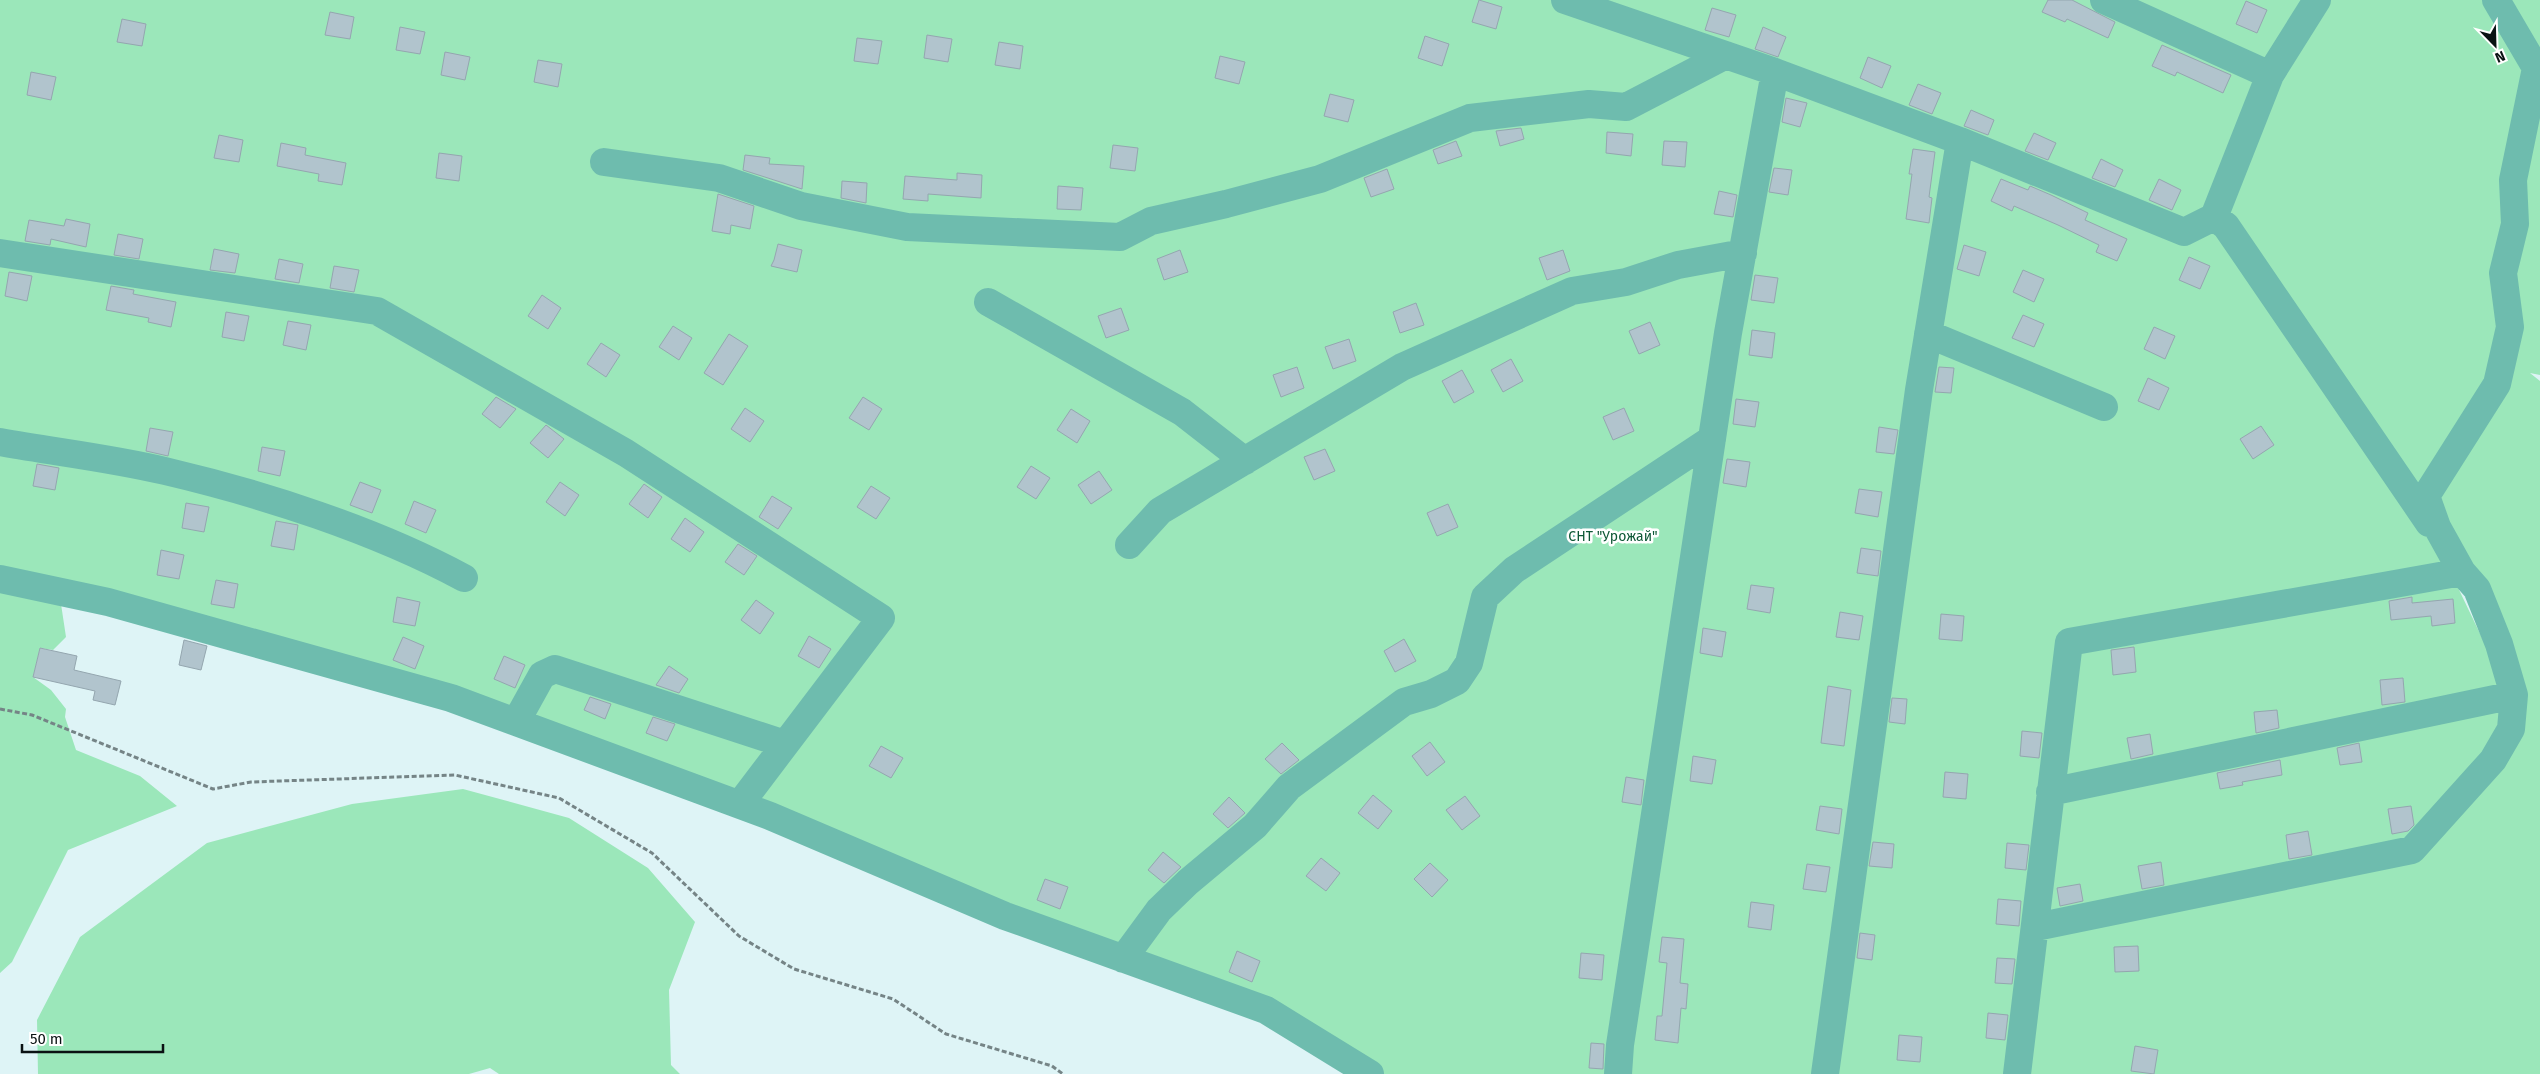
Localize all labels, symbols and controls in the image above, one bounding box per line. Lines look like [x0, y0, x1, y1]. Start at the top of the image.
north arrow [2470, 20, 2520, 70]
text: N [2492, 47, 2507, 66]
park label: СНТ "Урожай" [1568, 528, 1658, 545]
scale bar [22, 1022, 164, 1054]
text: 50 m [30, 1030, 63, 1048]

